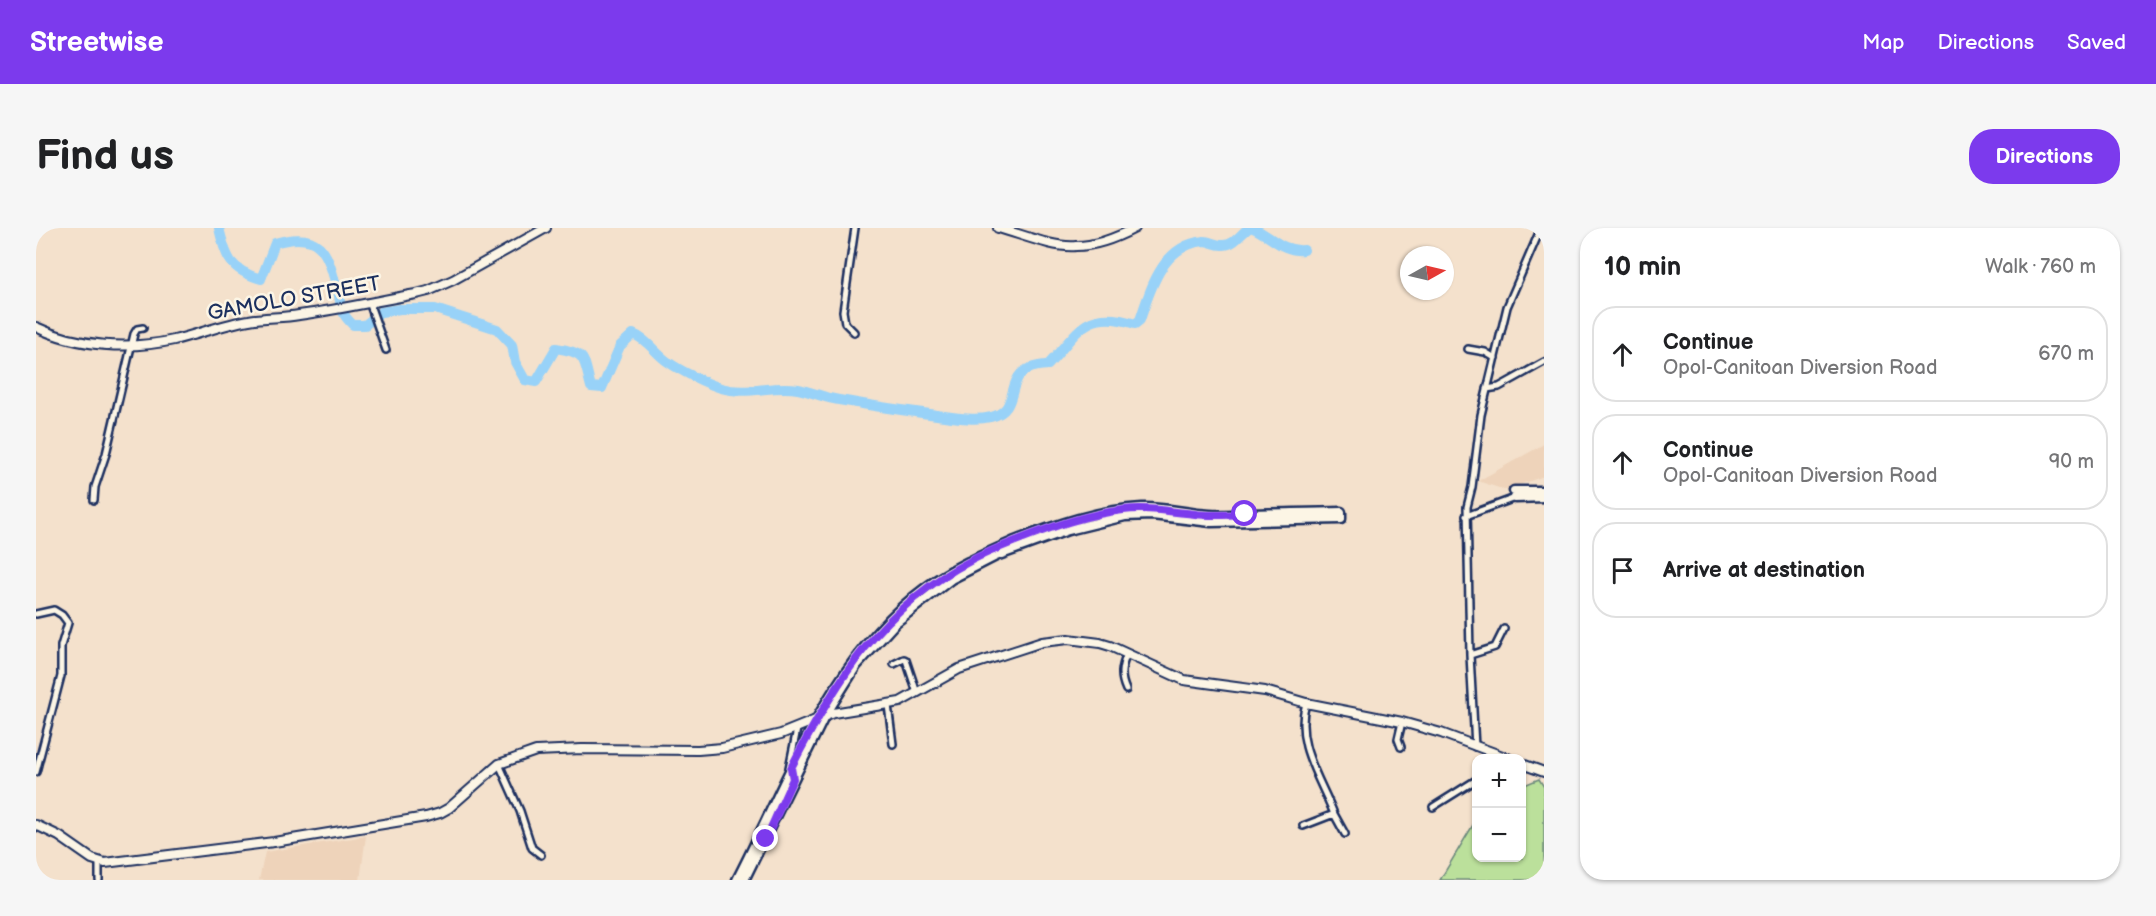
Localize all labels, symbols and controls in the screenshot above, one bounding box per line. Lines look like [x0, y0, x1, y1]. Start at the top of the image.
text: Streetwise [30, 26, 163, 59]
text: Map [1862, 30, 1905, 55]
text: Directions [1938, 30, 2034, 55]
text: Saved [2067, 30, 2126, 55]
button: Directions [1969, 129, 2120, 184]
text: Find us [36, 131, 174, 182]
north arrow [1400, 246, 1454, 300]
text: 10 min [1604, 252, 1681, 283]
text: Walk · 760 m [1985, 255, 2096, 279]
street label: GAMOLO STREET [206, 271, 383, 326]
text: Continue [1663, 329, 1753, 356]
icon: ahead [1606, 338, 1639, 371]
text: 670 m [2038, 342, 2094, 366]
text: Opol-Canitoan Diversion Road [1663, 356, 1937, 380]
text: Continue [1663, 437, 1753, 464]
icon: ahead [1606, 446, 1639, 479]
text: 90 m [2049, 450, 2094, 474]
text: Opol-Canitoan Diversion Road [1663, 464, 1937, 488]
route start [1231, 500, 1257, 526]
icon: arrive [1606, 554, 1639, 587]
text: Arrive at destination [1663, 557, 1865, 584]
map controls [1472, 754, 1526, 862]
button: + [1472, 754, 1526, 808]
button: − [1472, 808, 1526, 862]
route end [752, 825, 778, 851]

